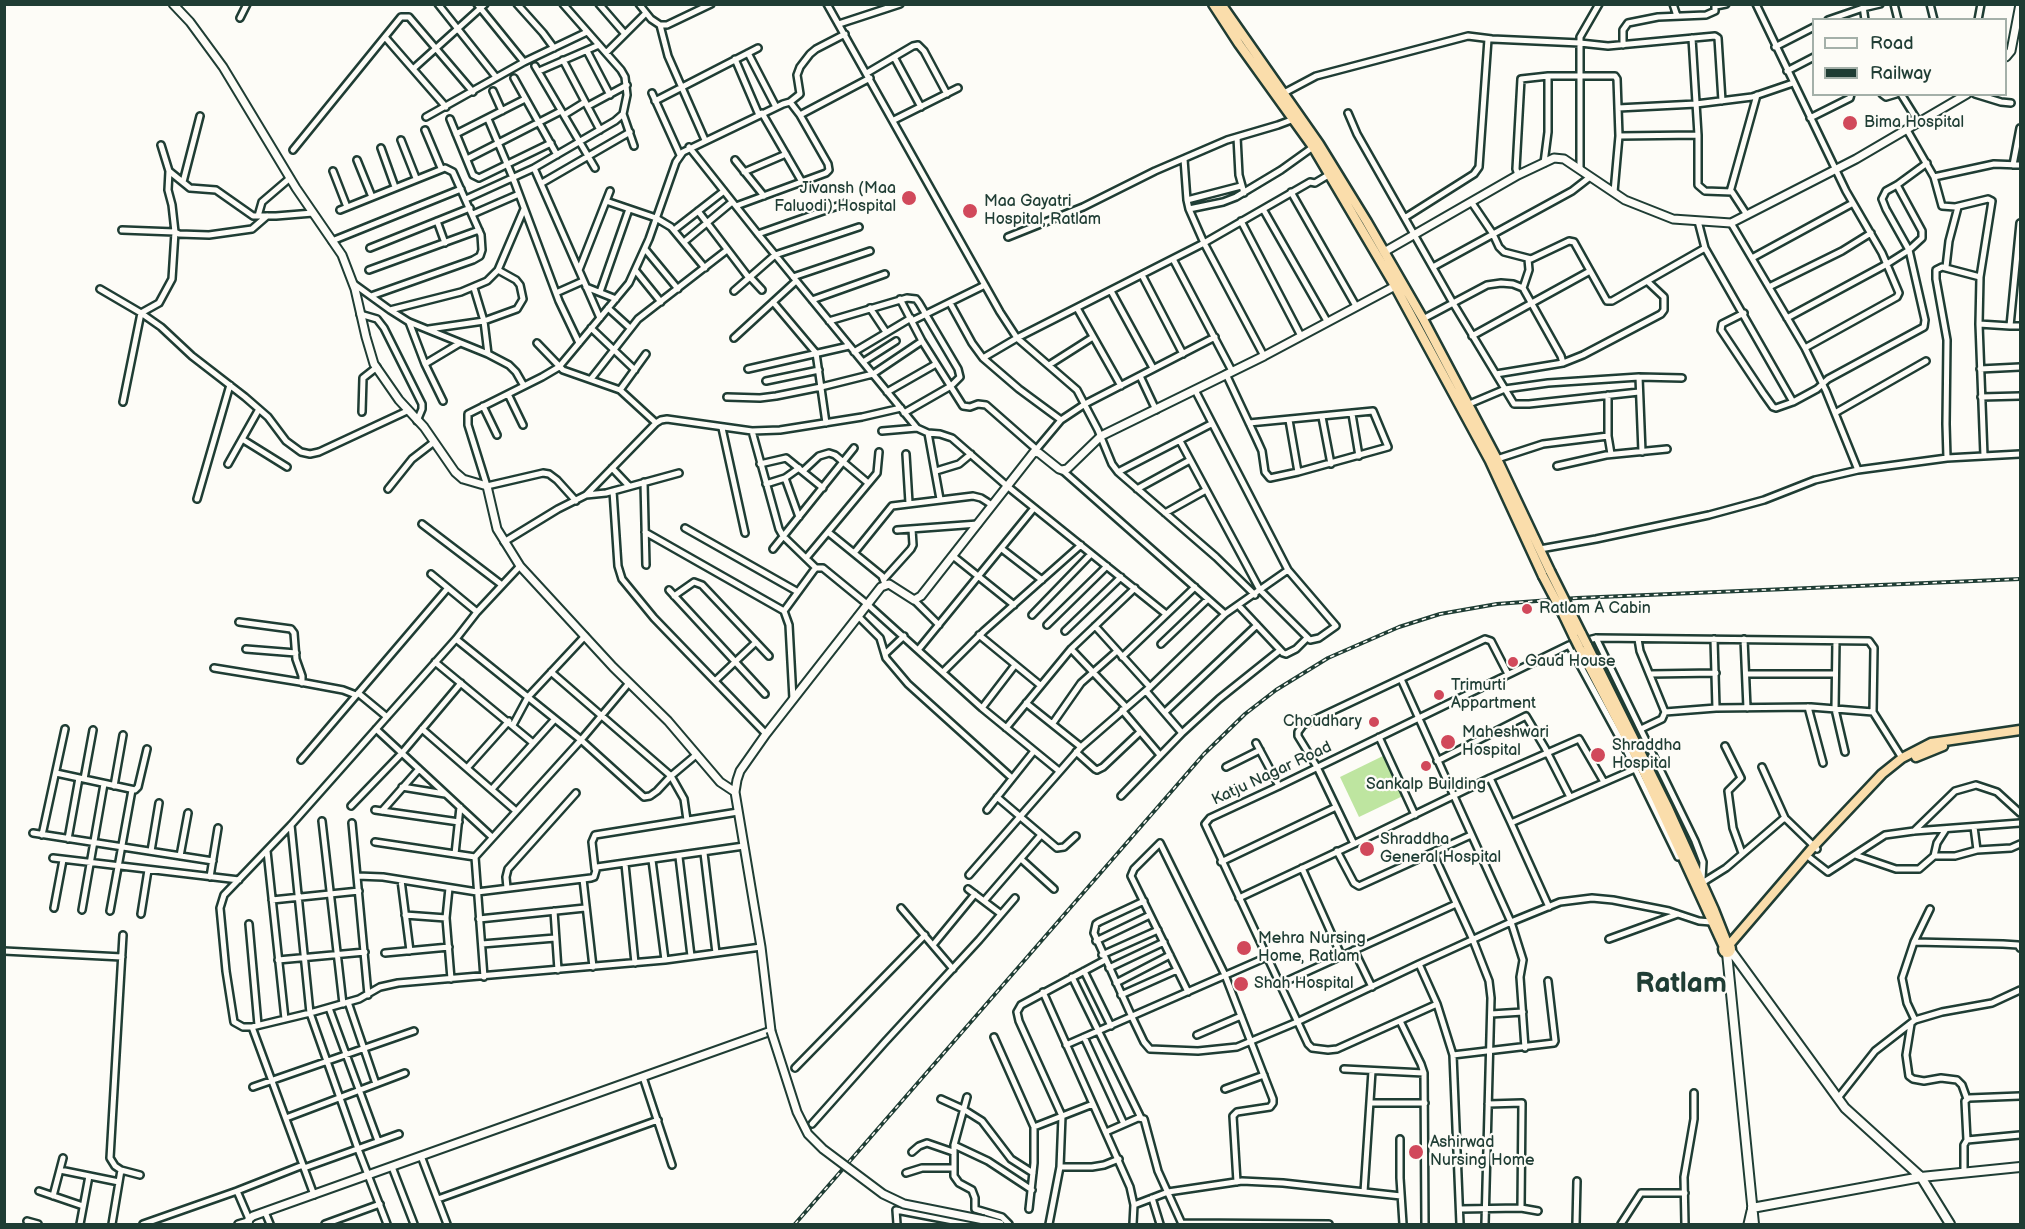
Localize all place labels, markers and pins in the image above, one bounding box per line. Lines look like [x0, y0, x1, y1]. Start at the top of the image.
place label: Bima Hospital [1864, 113, 1964, 133]
marker: Bima Hospital [1841, 114, 1859, 132]
place label: Jivansh (Maa Faluodi) Hospital [774, 179, 896, 217]
marker: Jivansh (Maa Faluodi) Hospital [900, 189, 918, 207]
place label: Maa Gayatri Hospital, Ratlam [984, 192, 1101, 230]
marker: Maa Gayatri Hospital, Ratlam [961, 202, 979, 220]
place label: Ratlam A Cabin [1539, 599, 1651, 619]
marker: Ratlam A Cabin [1520, 602, 1534, 616]
place label: Gaud House [1525, 652, 1615, 672]
marker: Gaud House [1506, 655, 1520, 669]
place label: Trimurti Appartment [1451, 676, 1536, 714]
marker: Trimurti Appartment [1432, 688, 1446, 702]
place label: Choudhary [1283, 712, 1362, 732]
marker: Choudhary [1367, 715, 1381, 729]
place label: Maheshwari Hospital [1462, 723, 1549, 761]
marker: Maheshwari Hospital [1439, 733, 1457, 751]
place label: Shraddha Hospital [1612, 736, 1681, 774]
marker: Shraddha Hospital [1589, 746, 1607, 764]
marker: Sankalp Building [1419, 759, 1433, 773]
place label: Sankalp Building [1366, 775, 1486, 795]
place label: Shraddha General Hospital [1380, 830, 1501, 868]
marker: Shraddha General Hospital [1358, 840, 1376, 858]
place label: Mehra Nursing Home, Ratlam [1258, 929, 1366, 967]
marker: Mehra Nursing Home, Ratlam [1235, 939, 1253, 957]
place label: Shah Hospital [1254, 974, 1354, 994]
marker: Shah Hospital [1232, 975, 1250, 993]
place label: Ashirwad Nursing Home [1430, 1133, 1534, 1171]
marker: Ashirwad Nursing Home [1407, 1143, 1425, 1161]

